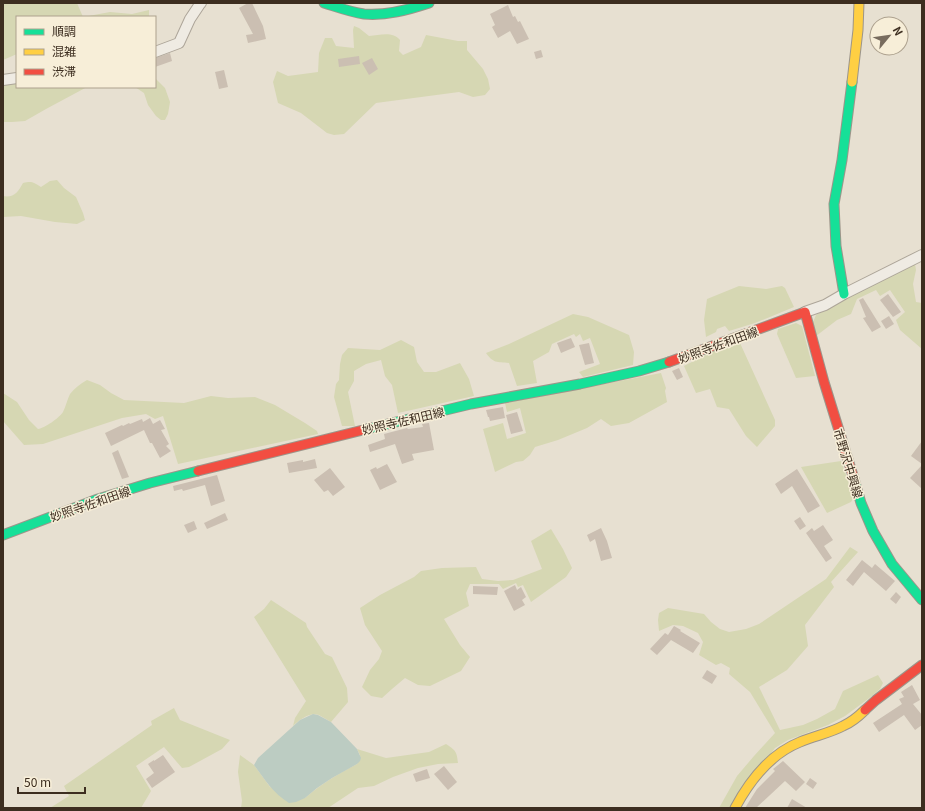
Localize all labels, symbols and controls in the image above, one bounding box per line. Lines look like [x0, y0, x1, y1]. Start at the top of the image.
legend [16, 16, 156, 88]
north arrow [869, 16, 909, 56]
text: 順調 [52, 22, 76, 39]
text: N [890, 23, 908, 38]
text: 混雑 [52, 42, 76, 59]
text: 渋滞 [52, 62, 76, 79]
street label: 妙照寺佐和田線 [676, 322, 760, 366]
street label: 妙照寺佐和田線 [360, 402, 446, 438]
street label: 市野沢中興線 [830, 426, 868, 500]
street label: 妙照寺佐和田線 [48, 481, 132, 525]
scale bar [18, 769, 85, 795]
text: 50 m [24, 773, 51, 790]

